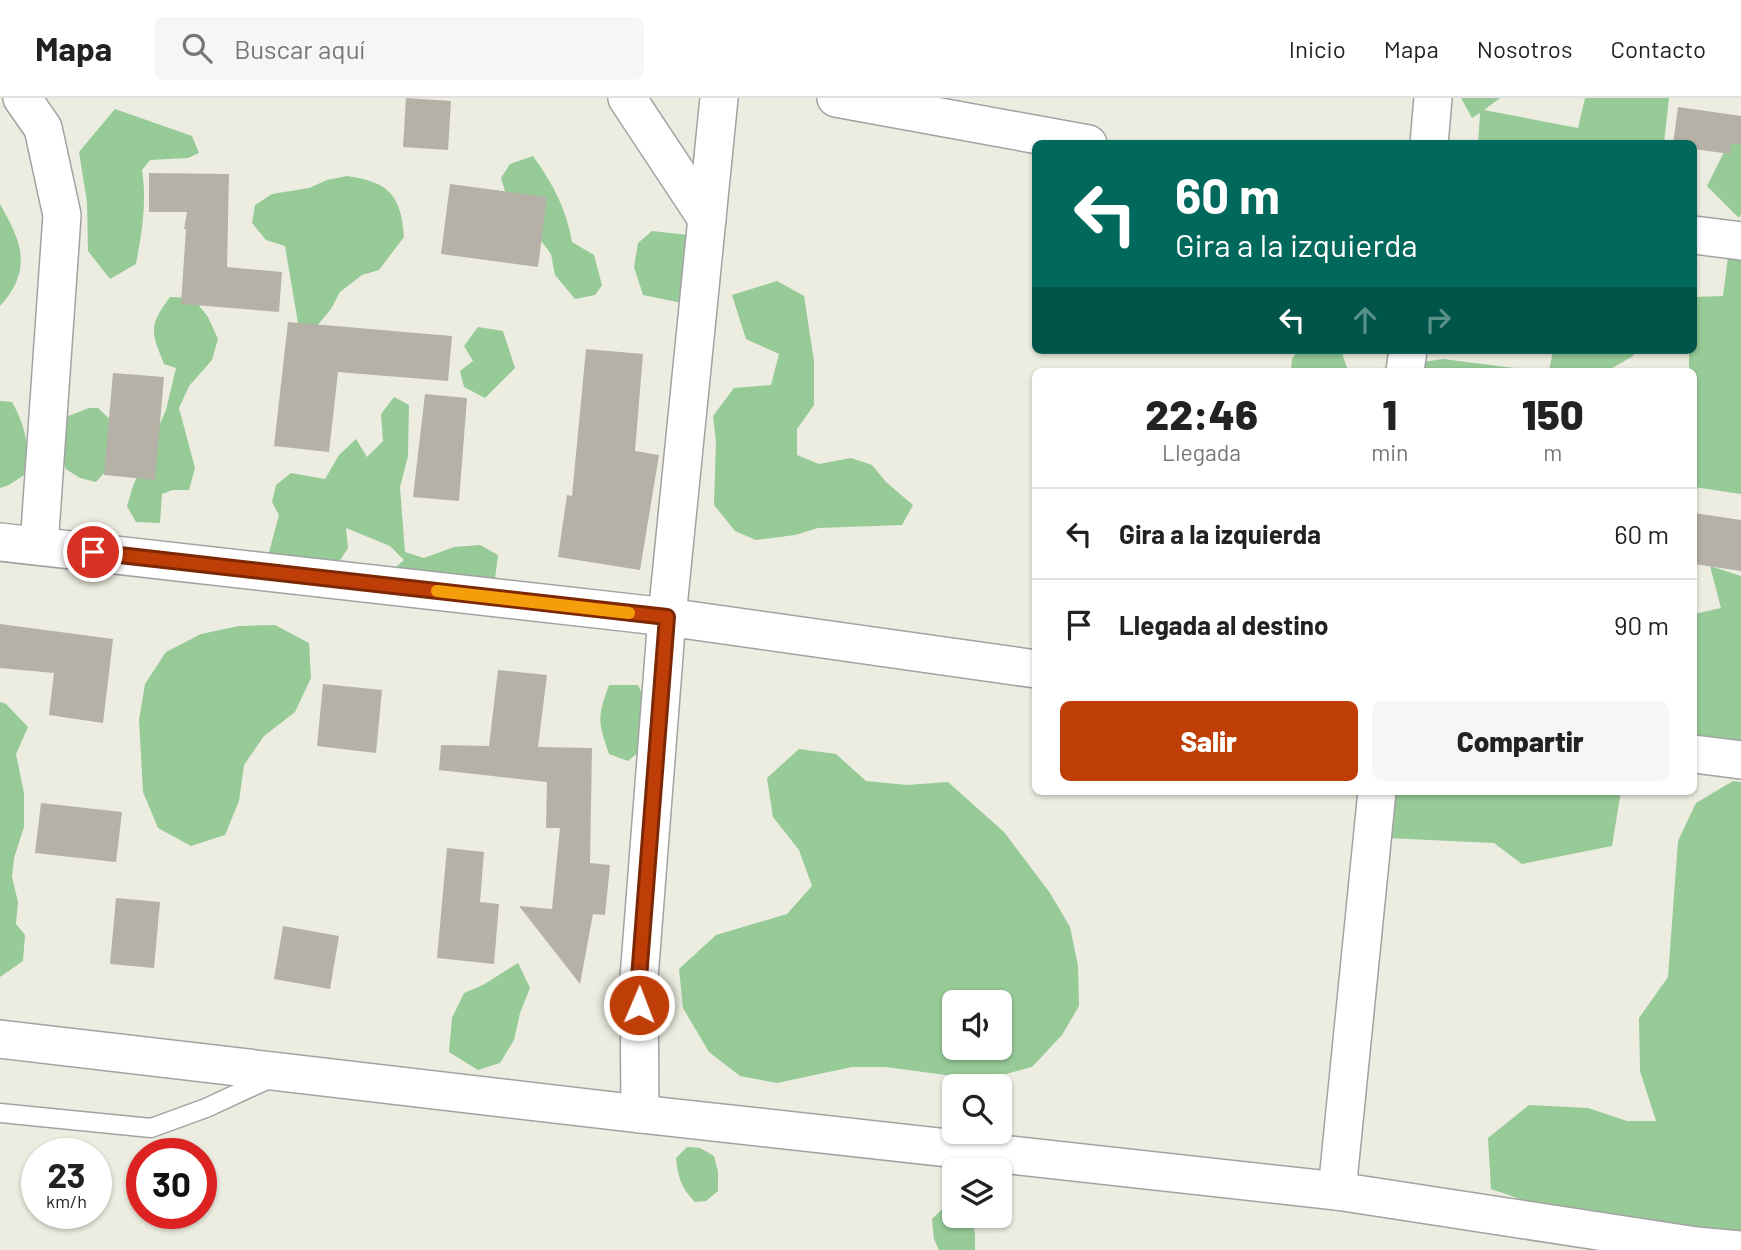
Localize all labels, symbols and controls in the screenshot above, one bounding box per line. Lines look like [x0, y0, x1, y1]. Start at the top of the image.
search box [154, 17, 644, 80]
text: Mapa [35, 28, 112, 68]
icon: search [178, 29, 216, 67]
text: Buscar aquí [234, 33, 365, 64]
text: Inicio [1289, 34, 1346, 63]
text: Mapa [1384, 34, 1439, 63]
text: Nosotros [1477, 34, 1573, 63]
text: Contacto [1611, 34, 1706, 63]
text: 60 m [1175, 165, 1280, 224]
icon: left [1060, 168, 1151, 259]
text: Gira a la izquierda [1175, 225, 1418, 263]
icon: left [1273, 301, 1311, 339]
icon: ahead [1346, 301, 1384, 339]
icon: right [1419, 301, 1457, 339]
text: 22:46 [1145, 388, 1258, 438]
text: 1 [1382, 388, 1397, 438]
text: 150 [1522, 388, 1584, 438]
text: Llegada [1162, 438, 1241, 466]
text: min [1371, 438, 1408, 466]
text: m [1543, 438, 1562, 466]
icon: left [1060, 515, 1098, 553]
text: Gira a la izquierda [1119, 518, 1321, 549]
text: 60 m [1614, 518, 1669, 549]
pin [63, 522, 123, 582]
icon: arrive [74, 533, 112, 571]
icon: arrive [1060, 606, 1098, 644]
text: Llegada al destino [1119, 609, 1328, 640]
text: 90 m [1614, 609, 1669, 640]
button: Salir [1060, 701, 1358, 781]
button: Compartir [1372, 701, 1669, 781]
position arrow [602, 968, 676, 1042]
map controls [942, 990, 1012, 1228]
button: sound [942, 990, 1012, 1060]
button: search [942, 1074, 1012, 1144]
speed limit sign: 30 [126, 1138, 217, 1229]
text: 23 [47, 1153, 86, 1195]
button: layers [942, 1158, 1012, 1228]
text: km/h [46, 1190, 87, 1212]

